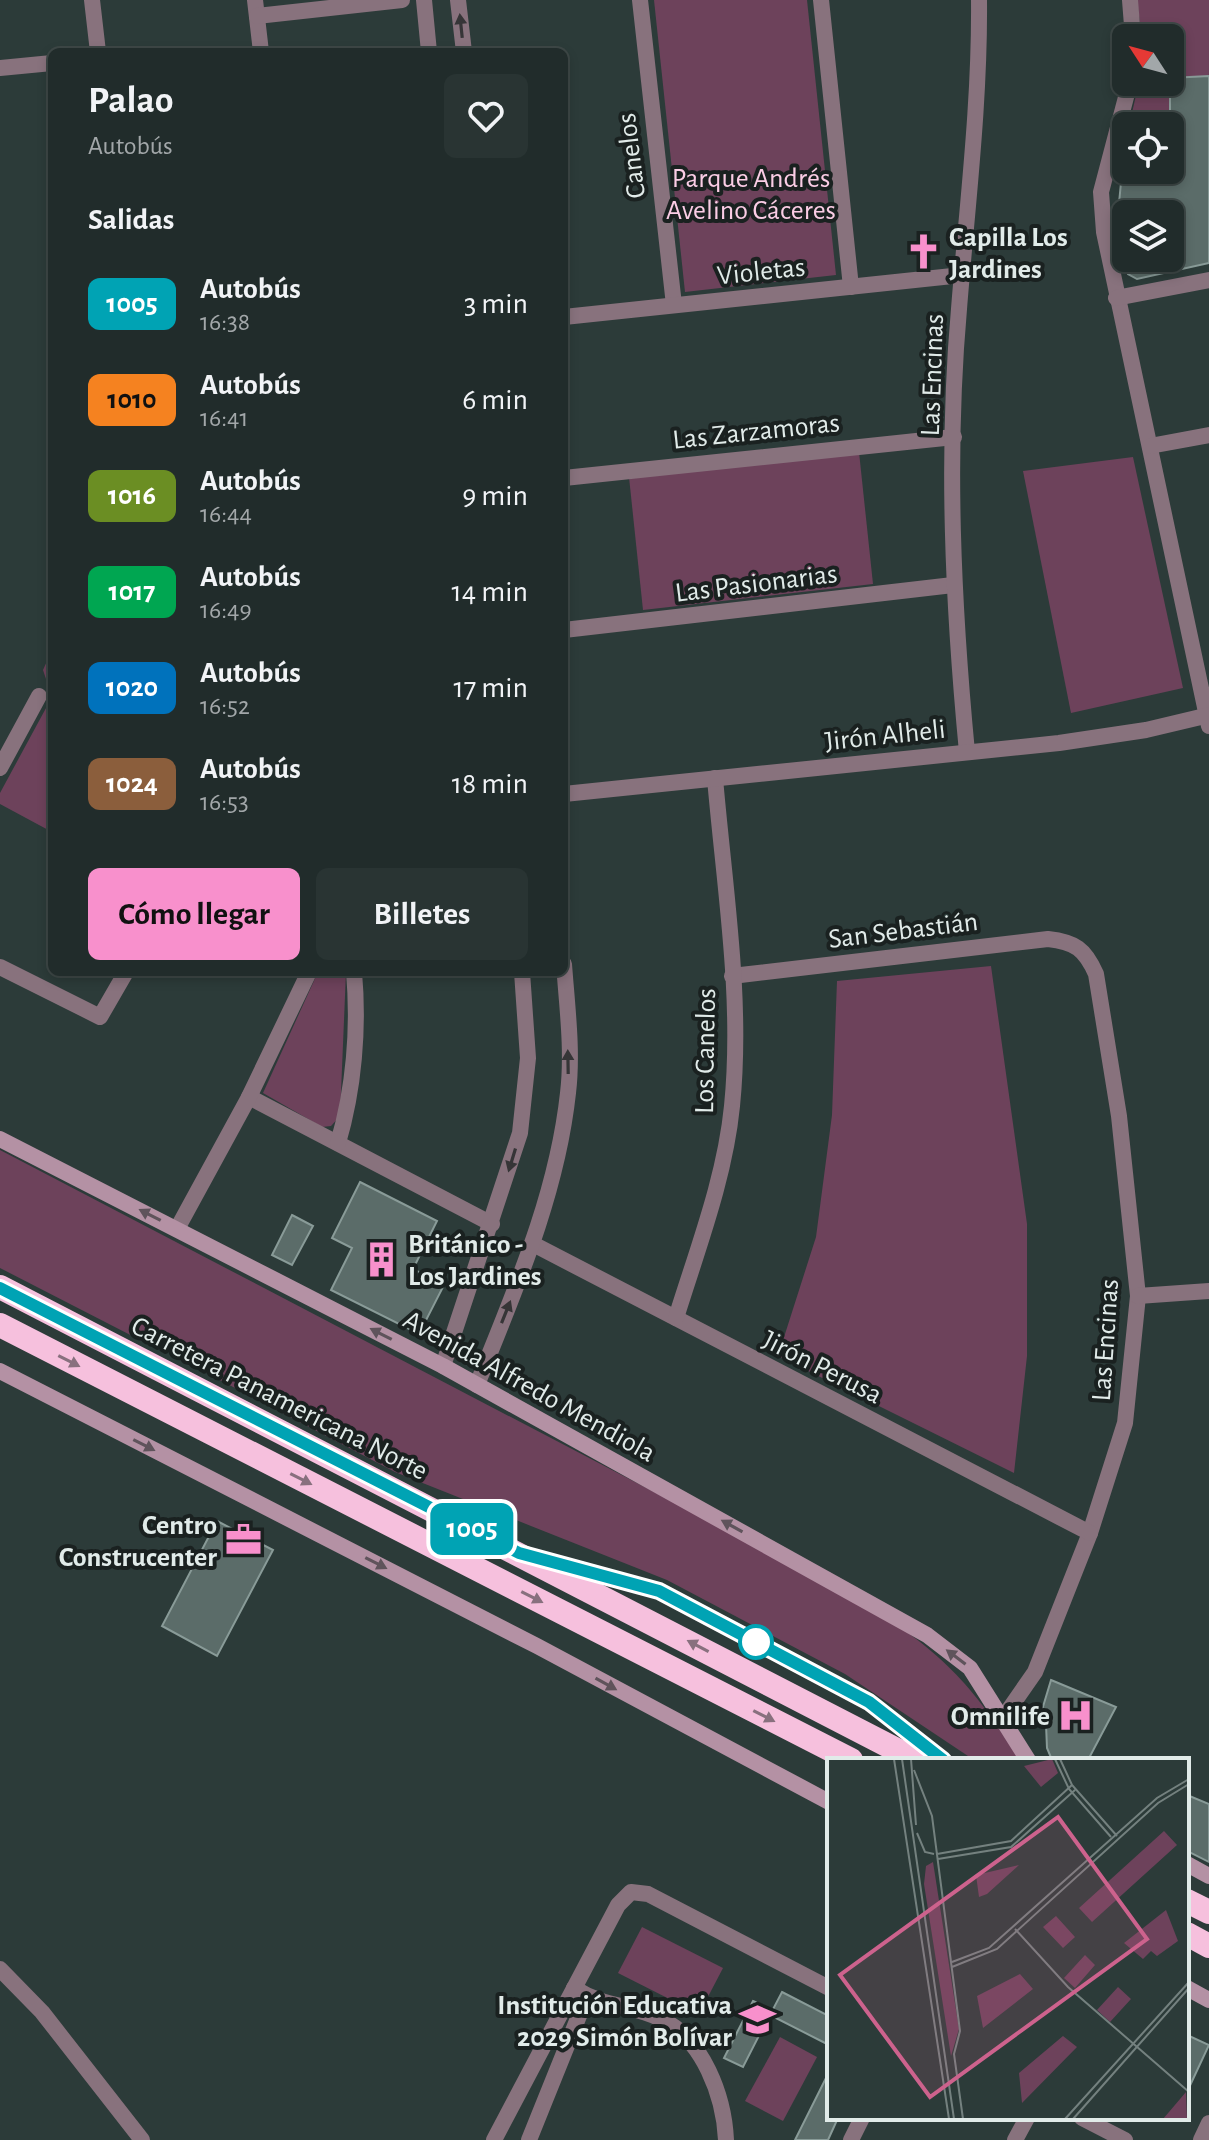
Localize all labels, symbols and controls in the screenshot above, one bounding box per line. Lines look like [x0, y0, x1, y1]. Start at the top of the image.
one-way arrow [455, 13, 468, 38]
north arrow [1112, 24, 1184, 96]
map controls [1112, 24, 1184, 272]
button: heart [444, 74, 528, 158]
text: Palao [88, 82, 173, 120]
street label: Canelos [613, 112, 651, 200]
button: locate [1112, 112, 1184, 184]
text: Autobús [88, 133, 173, 159]
park label: Parque Andrés Avelino Cáceres [666, 165, 836, 225]
button: layers [1112, 200, 1184, 272]
text: Salidas [88, 205, 174, 235]
place label: Capilla Los Jardines [949, 224, 1068, 284]
church icon: Capilla Los Jardines [904, 233, 942, 271]
street label: Violetas [716, 253, 807, 291]
text: Autobús [200, 274, 301, 304]
text: 3 min [464, 289, 528, 319]
text: 1005 [106, 290, 158, 318]
text: 16:38 [200, 309, 250, 335]
street label: Las Encinas [917, 313, 949, 437]
text: Autobús [200, 370, 301, 400]
text: 6 min [462, 385, 528, 415]
text: 1010 [107, 386, 157, 414]
text: 16:41 [200, 405, 249, 431]
street label: Las Zarzamoras [671, 409, 841, 455]
text: Autobús [200, 466, 301, 496]
text: 9 min [462, 481, 528, 511]
text: 1016 [108, 482, 156, 510]
text: 16:44 [200, 501, 252, 527]
street label: Las Pasionarias [674, 560, 839, 608]
text: Autobús [200, 562, 301, 592]
text: 14 min [452, 577, 528, 607]
text: 1017 [109, 578, 155, 606]
text: 16:49 [200, 597, 252, 623]
text: Autobús [200, 658, 301, 688]
text: 17 min [453, 673, 528, 703]
text: 1020 [106, 674, 158, 702]
text: 16:52 [200, 693, 250, 719]
street label: Jirón Alheli [823, 716, 947, 756]
text: Autobús [200, 754, 301, 784]
text: 18 min [452, 769, 528, 799]
text: 1024 [106, 770, 158, 798]
text: 16:53 [200, 789, 249, 815]
button: Cómo llegar [88, 868, 300, 960]
button: Billetes [316, 868, 528, 960]
street label: San Sebastián [827, 908, 980, 954]
street label: Los Canelos [691, 988, 721, 1114]
one-way arrow [562, 1049, 574, 1074]
one-way arrow [505, 1149, 518, 1173]
one-way arrow [138, 1209, 161, 1222]
place label: Británico - Los Jardines [408, 1231, 542, 1291]
building icon: Británico - Los Jardines [363, 1240, 401, 1278]
street label: Las Encinas [1088, 1278, 1124, 1402]
one-way arrow [500, 1300, 513, 1324]
street label: Avenida Alfredo Mendiola [398, 1306, 660, 1468]
street label: Carretera Panamericana Norte [126, 1312, 432, 1486]
street label: Jirón Perusa [758, 1326, 886, 1410]
one-way arrow [369, 1327, 392, 1341]
one-way arrow [58, 1354, 81, 1367]
one-way arrow [133, 1438, 156, 1452]
one-way arrow [289, 1472, 312, 1486]
line badge: 1005 [416, 1503, 528, 1555]
place label: Centro Construcenter [59, 1512, 217, 1572]
text: 1005 [446, 1515, 498, 1543]
one-way arrow [721, 1519, 743, 1533]
office icon: Centro Construcenter [224, 1521, 262, 1559]
one-way arrow [364, 1557, 387, 1570]
one-way arrow [521, 1591, 544, 1604]
unlabelled marker [739, 1625, 773, 1659]
one-way arrow [686, 1640, 709, 1653]
one-way arrow [946, 1650, 966, 1666]
one-way arrow [595, 1677, 617, 1691]
hospital icon: Omnilife [1057, 1696, 1095, 1734]
place label: Omnilife [951, 1703, 1050, 1731]
one-way arrow [753, 1708, 775, 1722]
inset map [827, 1758, 1189, 2120]
place label: Institución Educativa 2029 Simón Bolívar [497, 1992, 732, 2052]
school or university icon: Institución Educativa 2029 Simón Bolívar [739, 2001, 777, 2039]

